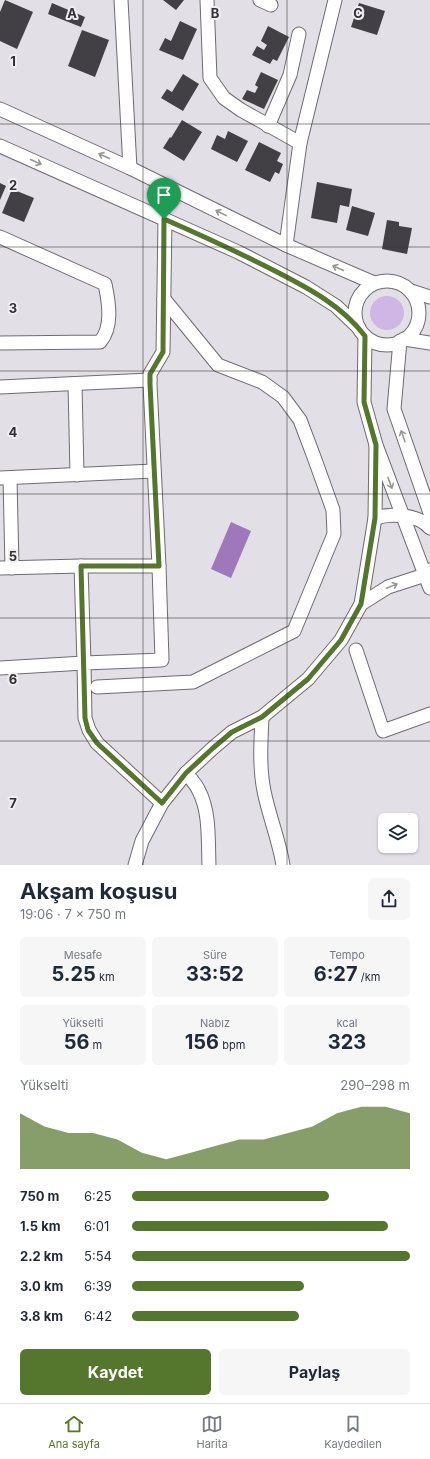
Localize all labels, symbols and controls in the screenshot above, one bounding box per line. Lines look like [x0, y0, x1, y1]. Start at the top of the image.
text: A [67, 5, 77, 21]
text: B [211, 5, 220, 21]
text: C [353, 5, 363, 21]
text: 1 [10, 53, 16, 69]
one-way arrow [98, 152, 110, 159]
one-way arrow [29, 159, 41, 166]
text: 2 [9, 177, 17, 193]
pin [147, 178, 181, 219]
icon: arrive [153, 184, 175, 206]
one-way arrow [215, 209, 227, 216]
one-way arrow [333, 263, 345, 271]
text: 3 [9, 300, 17, 316]
text: 4 [9, 424, 18, 440]
one-way arrow [399, 431, 407, 443]
one-way arrow [387, 476, 394, 489]
text: 5 [9, 548, 17, 564]
one-way arrow [385, 582, 397, 589]
text: 6 [9, 671, 17, 687]
text: 7 [9, 795, 17, 811]
map controls [378, 813, 418, 853]
button: layers [378, 813, 418, 853]
text: Akşam koşusu [20, 878, 177, 904]
button: share [368, 878, 410, 920]
text: 19:06 · 7 × 750 m [20, 906, 126, 922]
text: Mesafe [64, 948, 102, 962]
text: Süre [203, 948, 227, 962]
text: Tempo [329, 948, 365, 962]
text: 5.25 [51, 962, 96, 986]
text: 33:52 [186, 962, 244, 986]
text: 6:27 [314, 962, 358, 986]
text: km [96, 970, 115, 984]
text: /km [358, 970, 380, 984]
text: Yükselti [63, 1016, 103, 1030]
text: Nabız [200, 1016, 230, 1030]
text: kcal [336, 1016, 358, 1030]
text: 56 [64, 1030, 90, 1054]
text: 156 [185, 1030, 219, 1054]
text: 323 [328, 1030, 366, 1054]
text: m [90, 1038, 102, 1052]
text: bpm [219, 1038, 245, 1052]
text: Yükselti [20, 1077, 68, 1093]
text: 290–298 m [340, 1077, 410, 1093]
text: 750 m [20, 1188, 59, 1204]
text: 6:25 [84, 1188, 112, 1204]
text: 1.5 km [20, 1218, 61, 1234]
text: 6:01 [84, 1218, 109, 1234]
text: 2.2 km [20, 1248, 63, 1264]
text: 5:54 [84, 1248, 112, 1264]
text: 3.0 km [20, 1278, 63, 1294]
text: 6:39 [84, 1278, 112, 1294]
text: 3.8 km [20, 1308, 63, 1324]
text: 6:42 [84, 1308, 112, 1324]
button: Kaydet [20, 1349, 211, 1395]
button: Paylaş [219, 1349, 410, 1395]
tab: Ana sayfa [48, 1413, 100, 1451]
tab: Harita [196, 1413, 228, 1451]
tab: Kaydedilen [324, 1413, 382, 1451]

